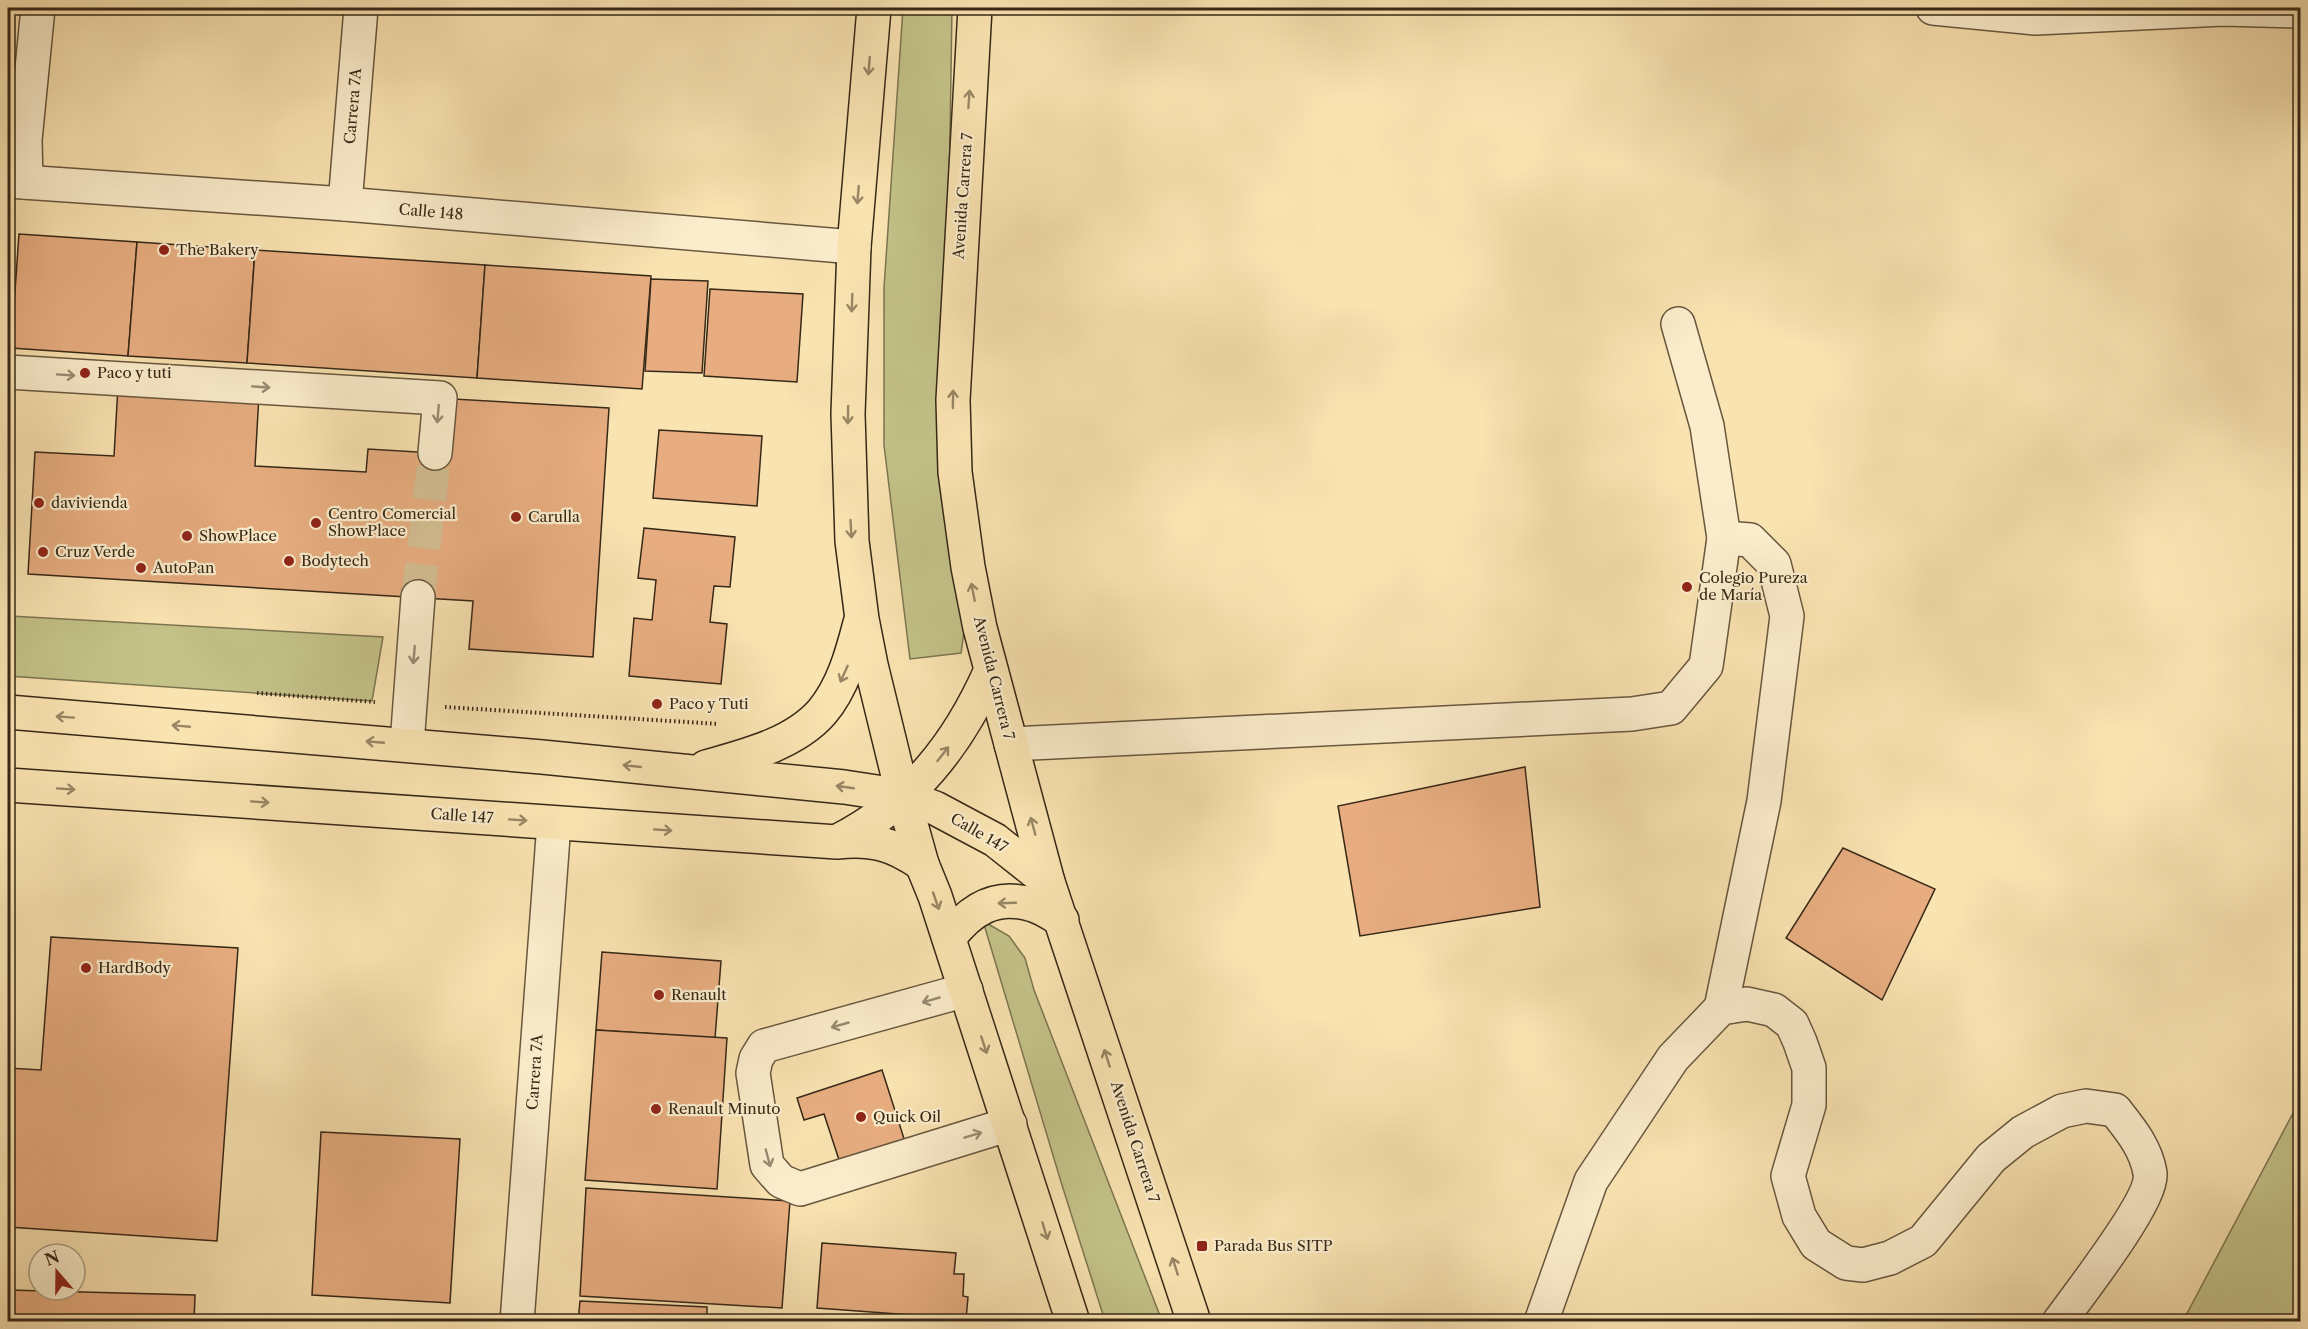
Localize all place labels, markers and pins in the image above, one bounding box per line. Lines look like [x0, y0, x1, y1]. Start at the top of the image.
place label: The Bakery [176, 240, 259, 259]
marker: The Bakery [157, 243, 171, 257]
place label: Paco y tuti [97, 363, 172, 382]
marker: Paco y tuti [78, 366, 92, 380]
place label: davivienda [51, 493, 128, 512]
marker: davivienda [32, 496, 46, 510]
place label: Centro Comercial ShowPlace [328, 504, 457, 540]
place label: Carulla [528, 507, 580, 526]
marker: Carulla [509, 510, 523, 524]
marker: Centro Comercial ShowPlace [309, 516, 323, 530]
place label: ShowPlace [199, 526, 277, 545]
marker: ShowPlace [180, 529, 194, 543]
place label: Cruz Verde [55, 542, 135, 561]
marker: Cruz Verde [36, 545, 50, 559]
place label: Bodytech [301, 551, 370, 570]
marker: Bodytech [282, 554, 296, 568]
place label: AutoPan [152, 558, 215, 577]
marker: AutoPan [134, 561, 148, 575]
place label: Colegio Pureza de María [1699, 568, 1808, 604]
marker: Colegio Pureza de María [1680, 580, 1694, 594]
place label: Paco y Tuti [669, 694, 749, 713]
marker: Paco y Tuti [650, 697, 664, 711]
place label: HardBody [98, 958, 172, 977]
marker: HardBody [79, 961, 93, 975]
place label: Renault [671, 985, 727, 1004]
marker: Renault [652, 988, 666, 1002]
place label: Renault Minuto [668, 1099, 780, 1118]
marker: Renault Minuto [649, 1102, 663, 1116]
place label: Quick Oil [873, 1107, 942, 1126]
marker: Quick Oil [854, 1110, 868, 1124]
place label: Parada Bus SITP [1214, 1236, 1333, 1255]
marker: Parada Bus SITP [1195, 1239, 1209, 1253]

